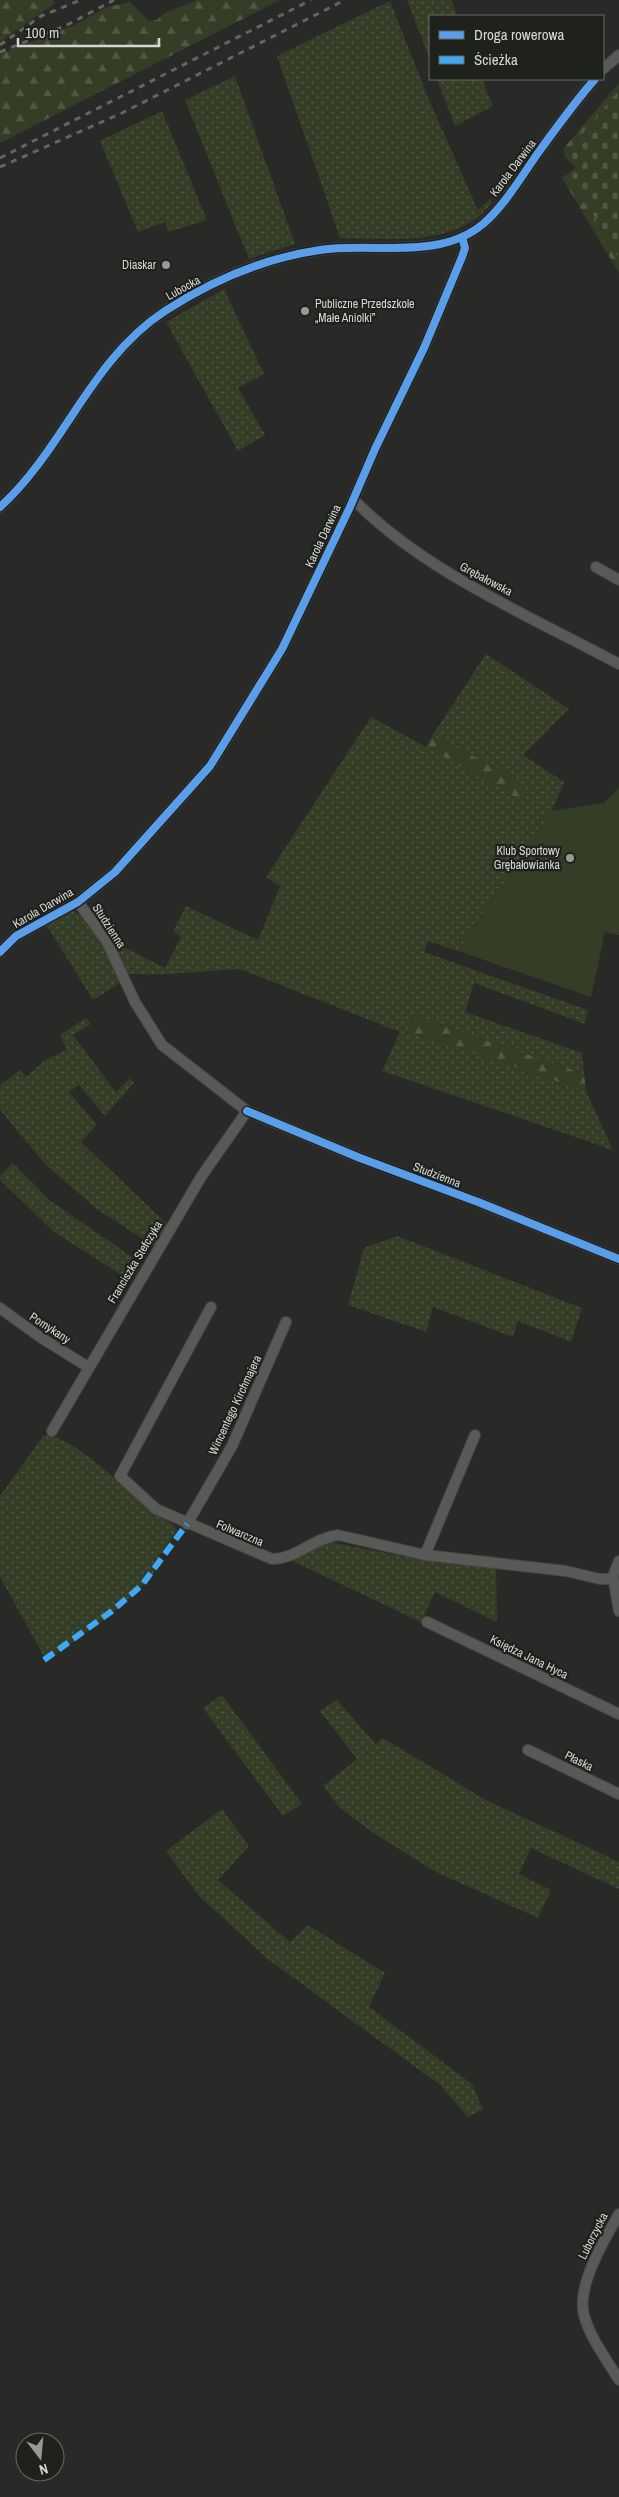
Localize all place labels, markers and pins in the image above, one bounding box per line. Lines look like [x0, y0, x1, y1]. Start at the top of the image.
place label: Diaskar [122, 257, 157, 273]
marker: Diaskar [160, 259, 172, 271]
place label: Publiczne Przedszkole „Małe Aniolki” [315, 296, 415, 326]
marker: Publiczne Przedszkole „Małe Aniolki” [299, 305, 311, 317]
place label: Klub Sportowy Grębałowianka [494, 843, 561, 873]
marker: Klub Sportowy Grębałowianka [564, 852, 576, 864]

